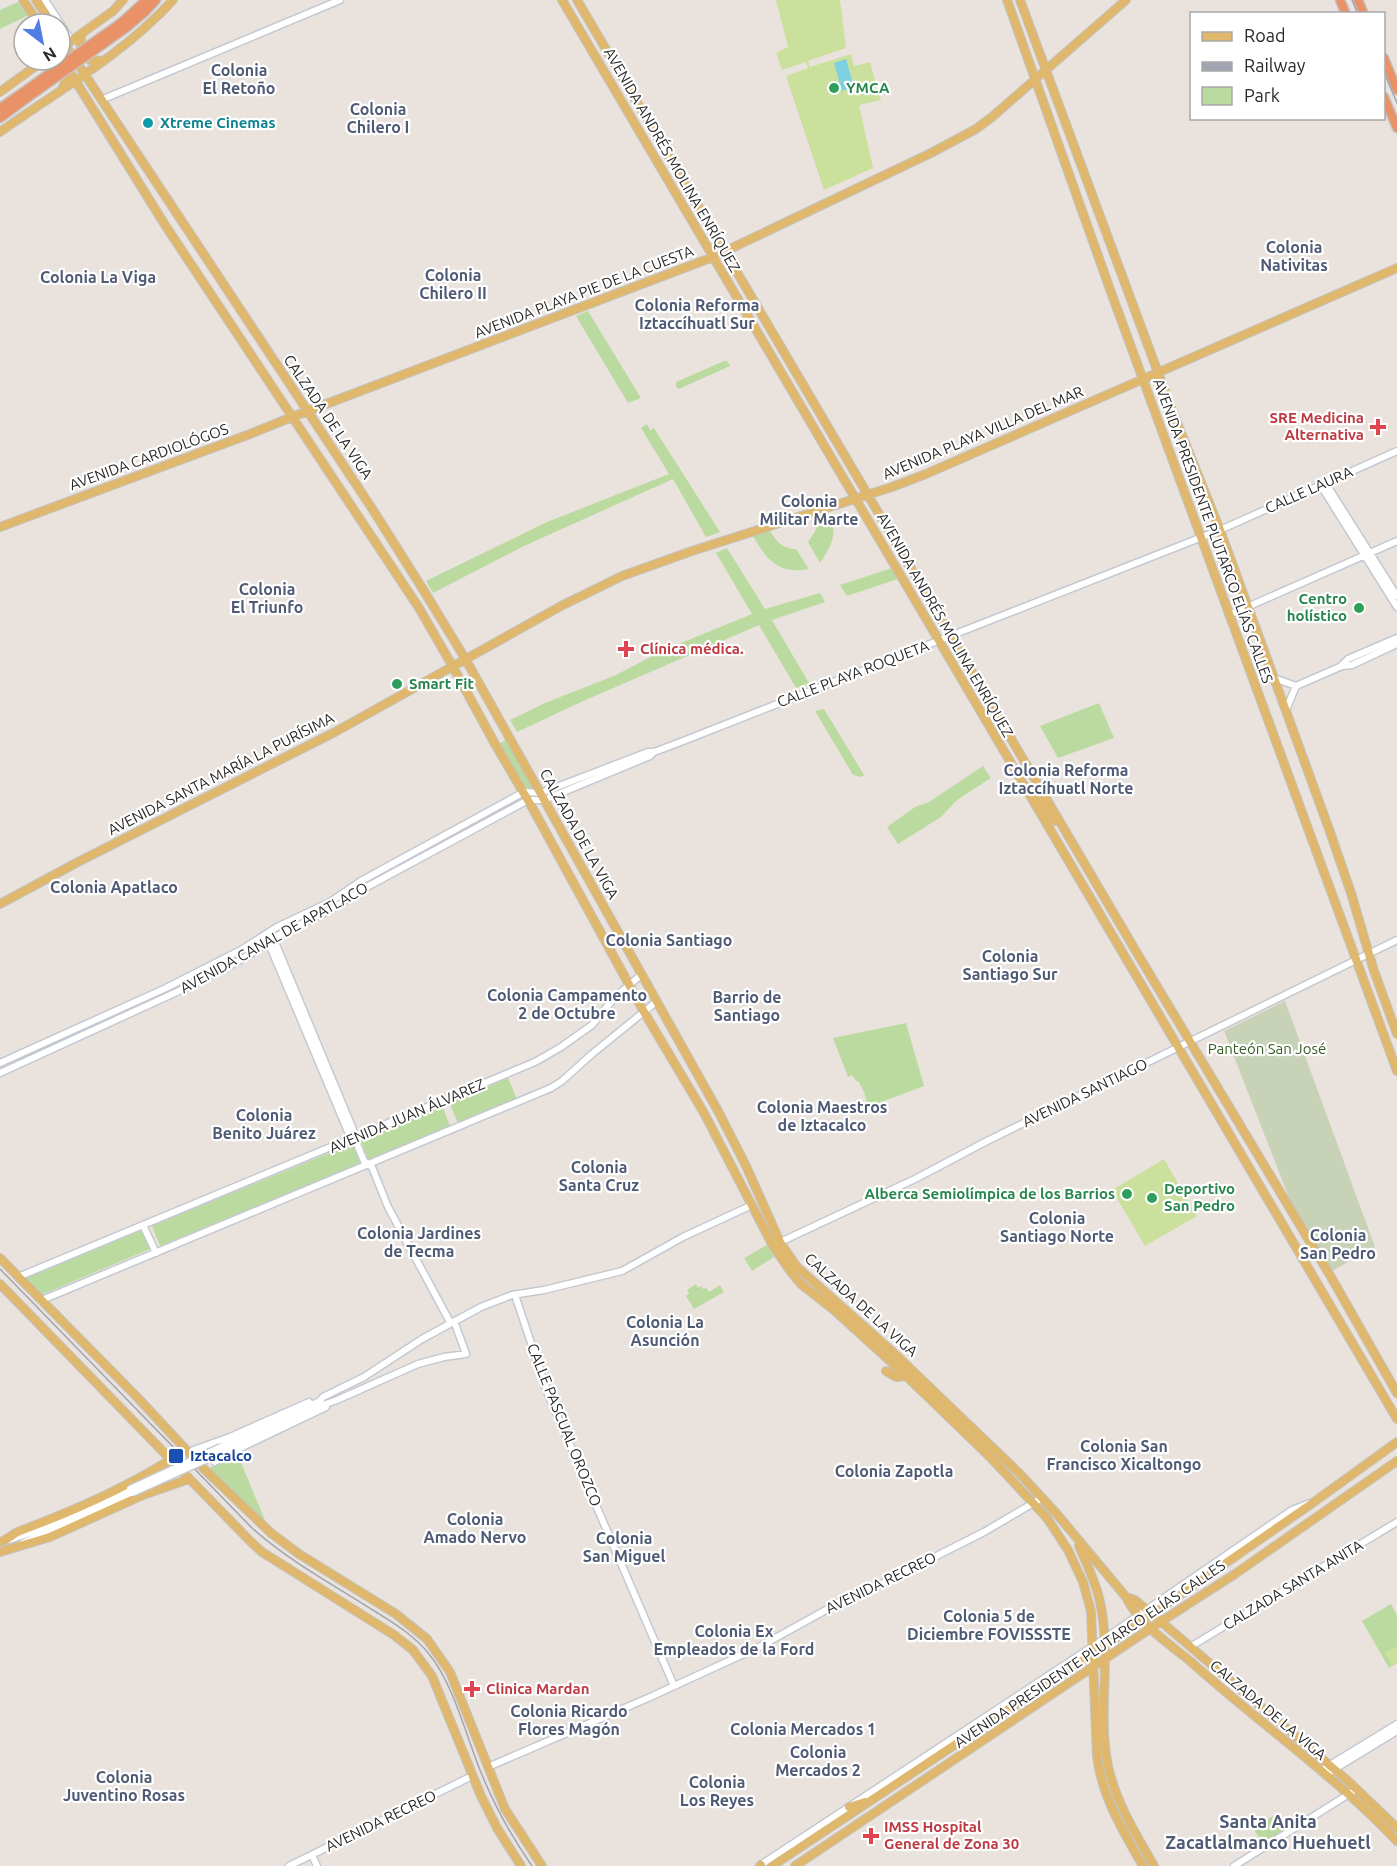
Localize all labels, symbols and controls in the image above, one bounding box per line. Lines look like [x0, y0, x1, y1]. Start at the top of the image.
north arrow [12, 12, 72, 72]
legend [1190, 12, 1385, 120]
text: Road [1244, 25, 1286, 45]
text: N [40, 44, 60, 66]
street label: AVENIDA ANDRÉS MOLINA ENRÍQUEZ [601, 44, 744, 275]
text: Railway [1244, 55, 1306, 75]
district label: Colonia El Retoño [203, 61, 275, 97]
place label: YMCA [846, 79, 890, 96]
marker: YMCA [827, 81, 841, 95]
text: Park [1244, 85, 1280, 105]
district label: Colonia Chilero I [347, 100, 409, 136]
place label: Xtreme Cinemas [160, 114, 276, 131]
marker: Xtreme Cinemas [141, 116, 155, 130]
district label: Colonia Nativitas [1260, 238, 1328, 274]
street label: AVENIDA PLAYA PIE DE LA CUESTA [472, 242, 696, 341]
district label: Colonia Chilero II [419, 266, 487, 302]
district label: Colonia La Viga [40, 268, 156, 286]
district label: Colonia Reforma Iztaccíhuatl Sur [634, 296, 760, 332]
street label: CALZADA DE LA VIGA [281, 351, 376, 482]
street label: AVENIDA PRESIDENTE PLUTARCO ELÍAS CALLES [1150, 376, 1277, 686]
street label: AVENIDA PLAYA VILLA DEL MAR [880, 383, 1086, 483]
place label: SRE Medicina Alternativa [1270, 409, 1364, 443]
marker: SRE Medicina Alternativa [1369, 418, 1387, 436]
street label: AVENIDA CARDIOLÓGOS [67, 420, 231, 493]
street label: CALLE LAURA [1262, 463, 1355, 516]
district label: Colonia Militar Marte [759, 492, 859, 528]
street label: AVENIDA ANDRÉS MOLINA ENRÍQUEZ [874, 509, 1017, 740]
district label: Colonia El Triunfo [231, 580, 303, 616]
place label: Centro holístico [1287, 590, 1347, 624]
marker: Centro holístico [1352, 601, 1366, 615]
street label: CALLE PLAYA ROQUETA [774, 637, 931, 710]
marker: Clínica médica. [617, 640, 635, 658]
place label: Clínica médica. [640, 640, 744, 657]
place label: Smart Fit [409, 675, 474, 692]
marker: Smart Fit [390, 677, 404, 691]
street label: AVENIDA SANTA MARÍA LA PURÍSIMA [105, 709, 337, 838]
district label: Colonia Reforma Iztaccíhuatl Norte [999, 761, 1133, 797]
street label: CALZADA DE LA VIGA [537, 766, 622, 902]
district label: Colonia Apatlaco [50, 878, 178, 896]
street label: AVENIDA CANAL DE APATLACO [177, 879, 371, 996]
district label: Colonia Santiago [606, 931, 732, 949]
district label: Colonia Santiago Sur [962, 947, 1058, 983]
district label: Colonia Campamento 2 de Octubre [487, 986, 647, 1022]
district label: Barrio de Santiago [712, 988, 782, 1024]
park label: Panteón San José [1208, 1040, 1326, 1057]
street label: AVENIDA SANTIAGO [1020, 1055, 1150, 1130]
street label: AVENIDA JUAN ÁLVAREZ [326, 1075, 487, 1156]
district label: Colonia Maestros de Iztacalco [757, 1098, 887, 1134]
district label: Colonia Benito Juárez [212, 1106, 316, 1142]
district label: Colonia Santa Cruz [559, 1158, 639, 1194]
place label: Deportivo San Pedro [1164, 1180, 1235, 1214]
place label: Alberca Semiolímpica de los Barrios [865, 1185, 1115, 1202]
marker: Alberca Semiolímpica de los Barrios [1120, 1187, 1134, 1201]
marker: Deportivo San Pedro [1145, 1191, 1159, 1205]
district label: Colonia Santiago Norte [1000, 1209, 1114, 1245]
district label: Colonia Jardines de Tecma [357, 1224, 481, 1260]
district label: Colonia San Pedro [1300, 1226, 1376, 1262]
street label: CALZADA DE LA VIGA [801, 1249, 921, 1360]
district label: Colonia La Asunción [626, 1313, 704, 1349]
street label: CALLE PASCUAL OROZCO [524, 1341, 605, 1509]
district label: Colonia San Francisco Xicaltongo [1047, 1437, 1201, 1473]
marker: Iztacalco [167, 1447, 185, 1465]
place label: Iztacalco [190, 1447, 252, 1464]
district label: Colonia Zapotla [835, 1462, 953, 1480]
district label: Colonia Amado Nervo [424, 1510, 526, 1546]
district label: Colonia San Miguel [583, 1529, 665, 1565]
street label: CALZADA SANTA ANITA [1220, 1536, 1366, 1633]
street label: AVENIDA RECREO [823, 1548, 939, 1617]
street label: AVENIDA PRESIDENTE PLUTARCO ELÍAS CALLES [951, 1556, 1228, 1751]
district label: Colonia 5 de Diciembre FOVISSSTE [907, 1607, 1071, 1643]
district label: Colonia Ex Empleados de la Ford [654, 1622, 814, 1658]
street label: CALZADA DE LA VIGA [1207, 1656, 1330, 1763]
marker: Clinica Mardan [463, 1680, 481, 1698]
place label: Clinica Mardan [486, 1680, 589, 1697]
district label: Colonia Ricardo Flores Magón [510, 1702, 628, 1738]
district label: Colonia Mercados 1 [730, 1720, 876, 1738]
district label: Colonia Mercados 2 [775, 1743, 861, 1779]
district label: Colonia Juventino Rosas [63, 1768, 185, 1804]
district label: Colonia Los Reyes [680, 1773, 754, 1809]
street label: AVENIDA RECREO [323, 1786, 439, 1855]
district label: Santa Anita Zacatlalmanco Huehuetl [1165, 1811, 1371, 1852]
place label: IMSS Hospital General de Zona 30 [884, 1818, 1019, 1852]
marker: IMSS Hospital General de Zona 30 [862, 1827, 880, 1845]

